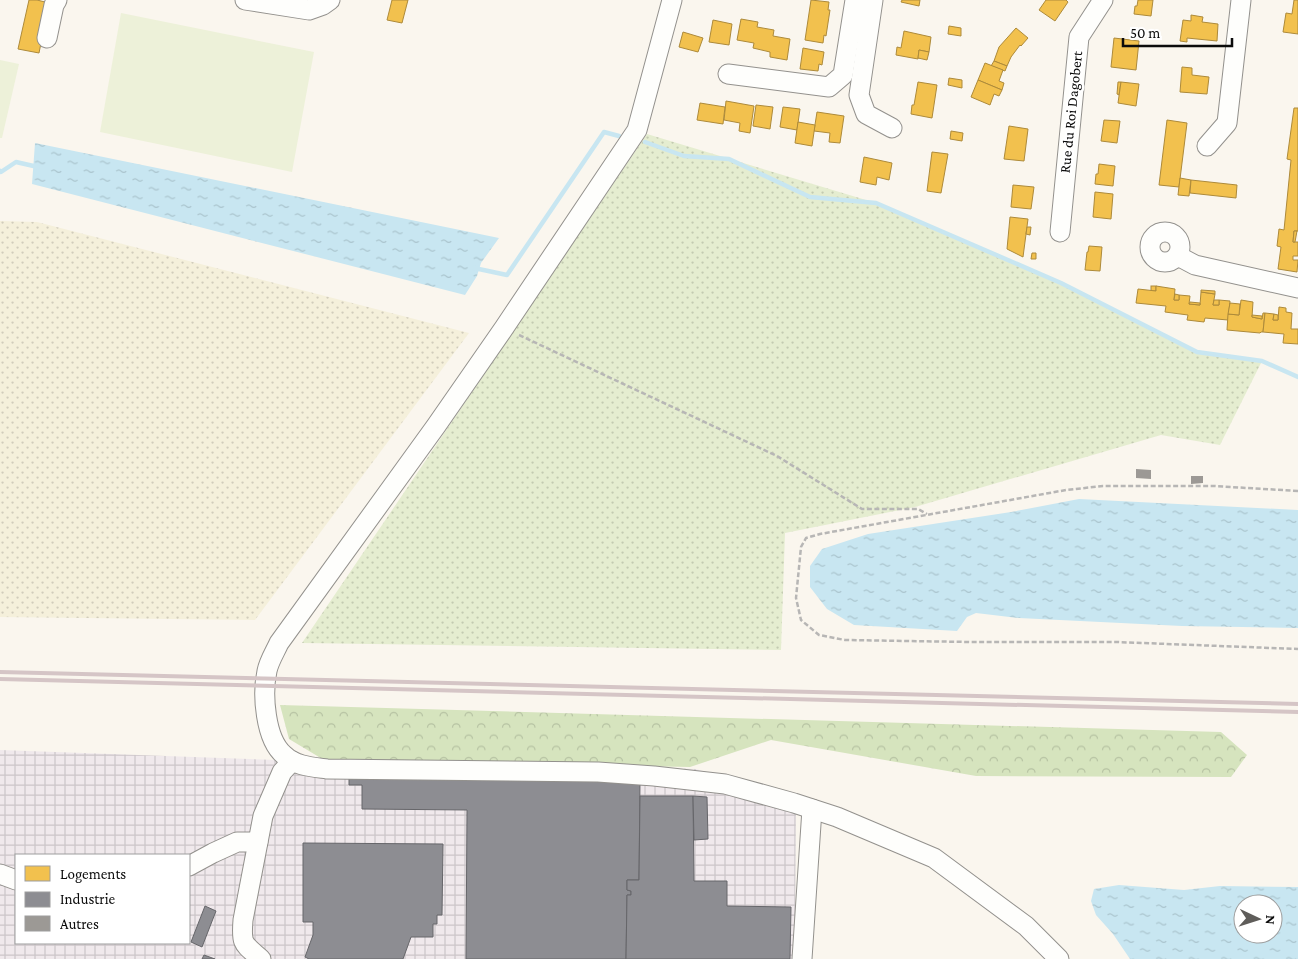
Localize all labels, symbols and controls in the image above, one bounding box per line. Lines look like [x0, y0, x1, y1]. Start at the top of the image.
scale bar [1123, 15, 1232, 47]
text: 50 m [1130, 25, 1160, 41]
street label: Rue du Roi Dagobert [1057, 49, 1086, 174]
legend [15, 854, 190, 944]
text: Logements [60, 866, 126, 883]
text: Industrie [60, 891, 116, 907]
north arrow [1233, 894, 1283, 944]
text: N [1263, 915, 1279, 926]
text: Autres [60, 916, 99, 932]

